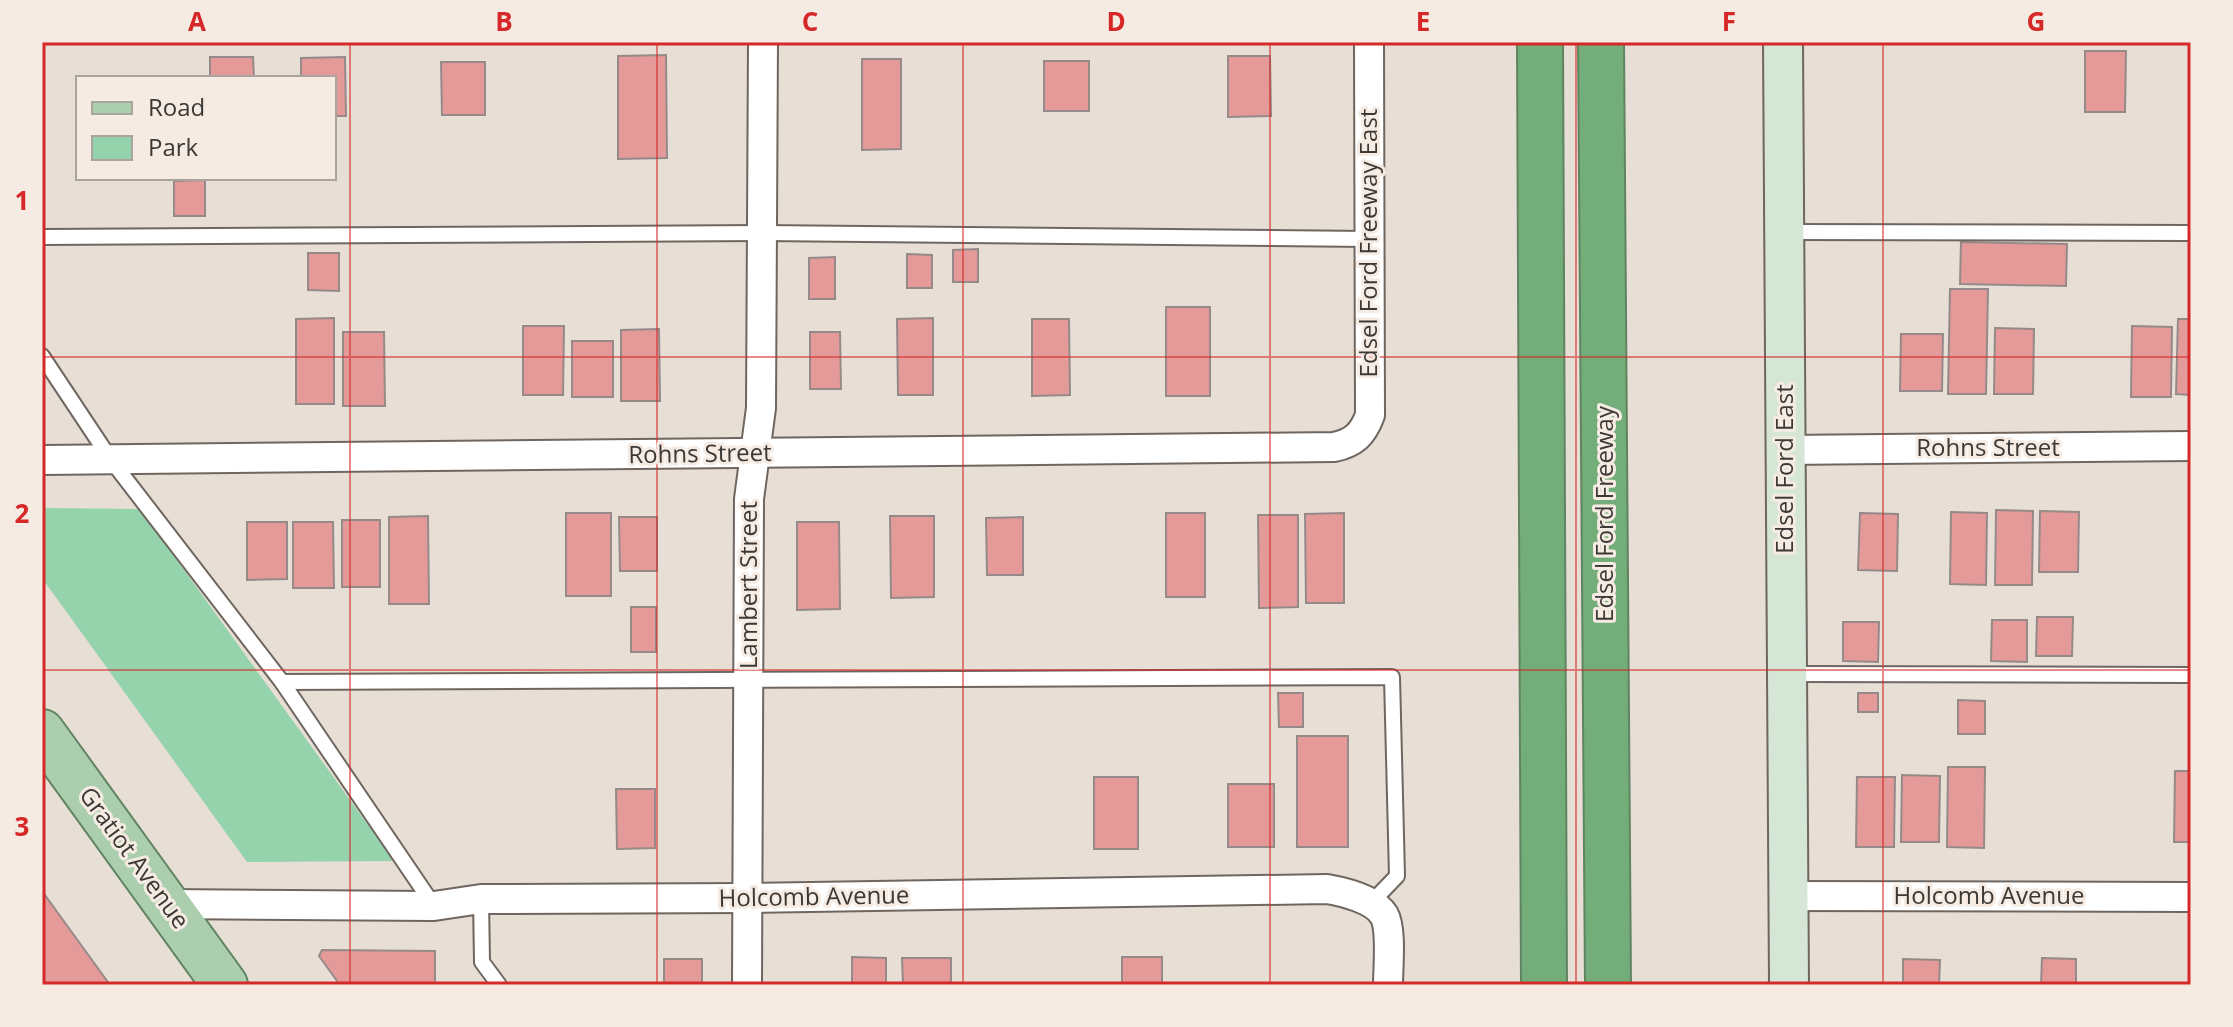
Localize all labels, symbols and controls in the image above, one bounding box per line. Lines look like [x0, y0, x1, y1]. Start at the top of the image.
text: A [188, 3, 206, 39]
text: B [495, 3, 513, 39]
text: C [802, 3, 818, 39]
text: D [1106, 3, 1126, 39]
text: E [1416, 3, 1430, 39]
text: F [1722, 3, 1736, 39]
text: G [2027, 3, 2045, 39]
legend [76, 76, 336, 180]
text: Road [148, 90, 205, 123]
street label: Edsel Ford Freeway East [1351, 109, 1384, 377]
text: Park [148, 130, 199, 163]
text: 1 [15, 182, 29, 218]
street label: Edsel Ford East [1767, 384, 1800, 554]
street label: Edsel Ford Freeway [1587, 405, 1620, 622]
street label: Rohns Street [1916, 430, 2060, 463]
street label: Rohns Street [628, 435, 772, 470]
text: 2 [15, 495, 30, 531]
street label: Lambert Street [731, 501, 764, 669]
street label: Gratiot Avenue [72, 779, 198, 935]
text: 3 [15, 808, 29, 844]
street label: Holcomb Avenue [718, 877, 910, 914]
street label: Holcomb Avenue [1894, 878, 2084, 911]

